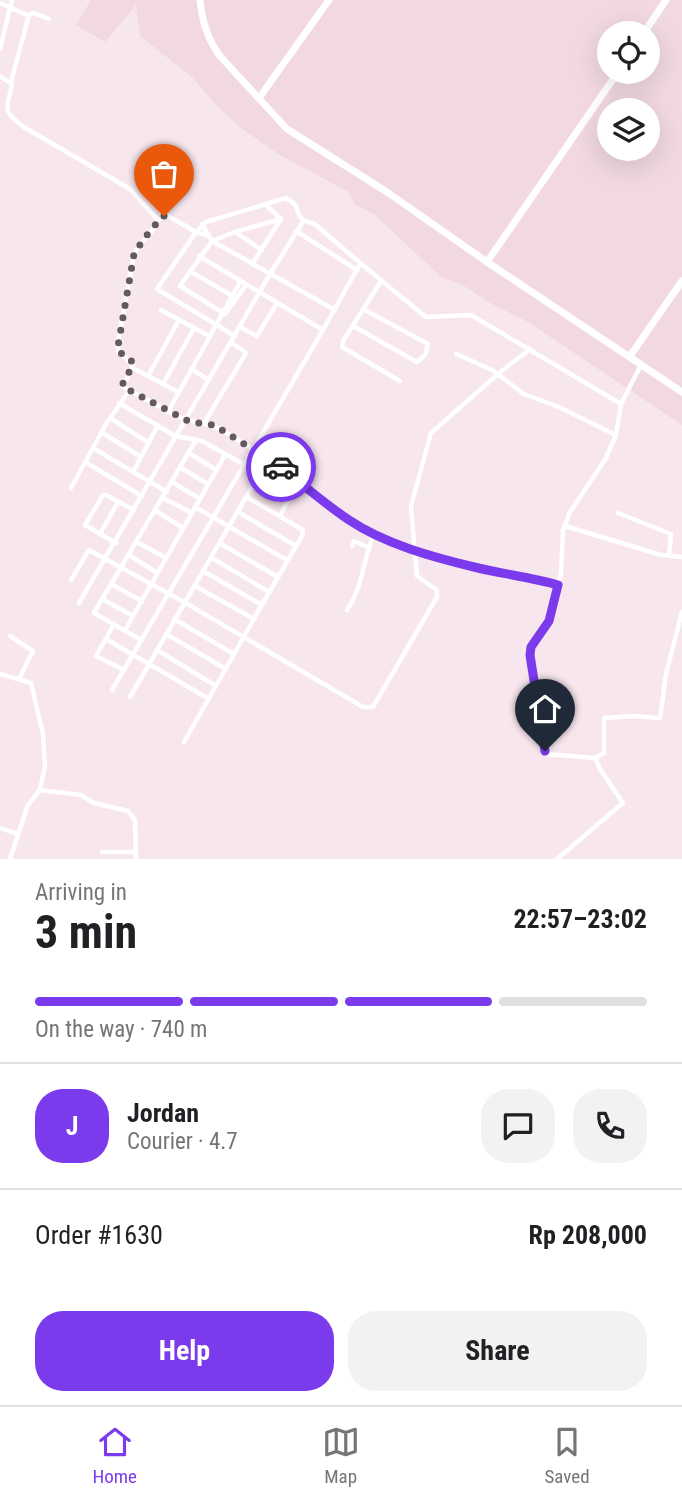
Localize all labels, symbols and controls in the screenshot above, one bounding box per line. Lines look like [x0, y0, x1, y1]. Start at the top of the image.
map controls [597, 21, 660, 161]
button: locate [597, 21, 660, 84]
button: layers [597, 98, 660, 161]
pin [134, 144, 194, 216]
icon: bag [145, 155, 183, 193]
courier [246, 432, 316, 502]
icon: car [262, 448, 300, 486]
pin [515, 679, 575, 751]
icon: home [526, 690, 564, 728]
text: Arriving in [35, 879, 127, 906]
text: 22:57–23:02 [513, 904, 647, 934]
text: 3 min [35, 905, 137, 959]
text: On the way · 740 m [35, 1016, 207, 1043]
button: chat [481, 1089, 555, 1163]
button: phone [573, 1089, 647, 1163]
text: Jordan [127, 1098, 199, 1128]
text: J [66, 1111, 78, 1141]
text: Courier · 4.7 [127, 1128, 238, 1155]
text: Order #1630 [35, 1220, 163, 1250]
text: Rp 208,000 [529, 1220, 647, 1250]
button: Help [35, 1311, 334, 1391]
button: Share [348, 1311, 647, 1391]
tab: Home [92, 1423, 137, 1488]
tab: Map [322, 1423, 360, 1488]
tab: Saved [544, 1423, 590, 1488]

